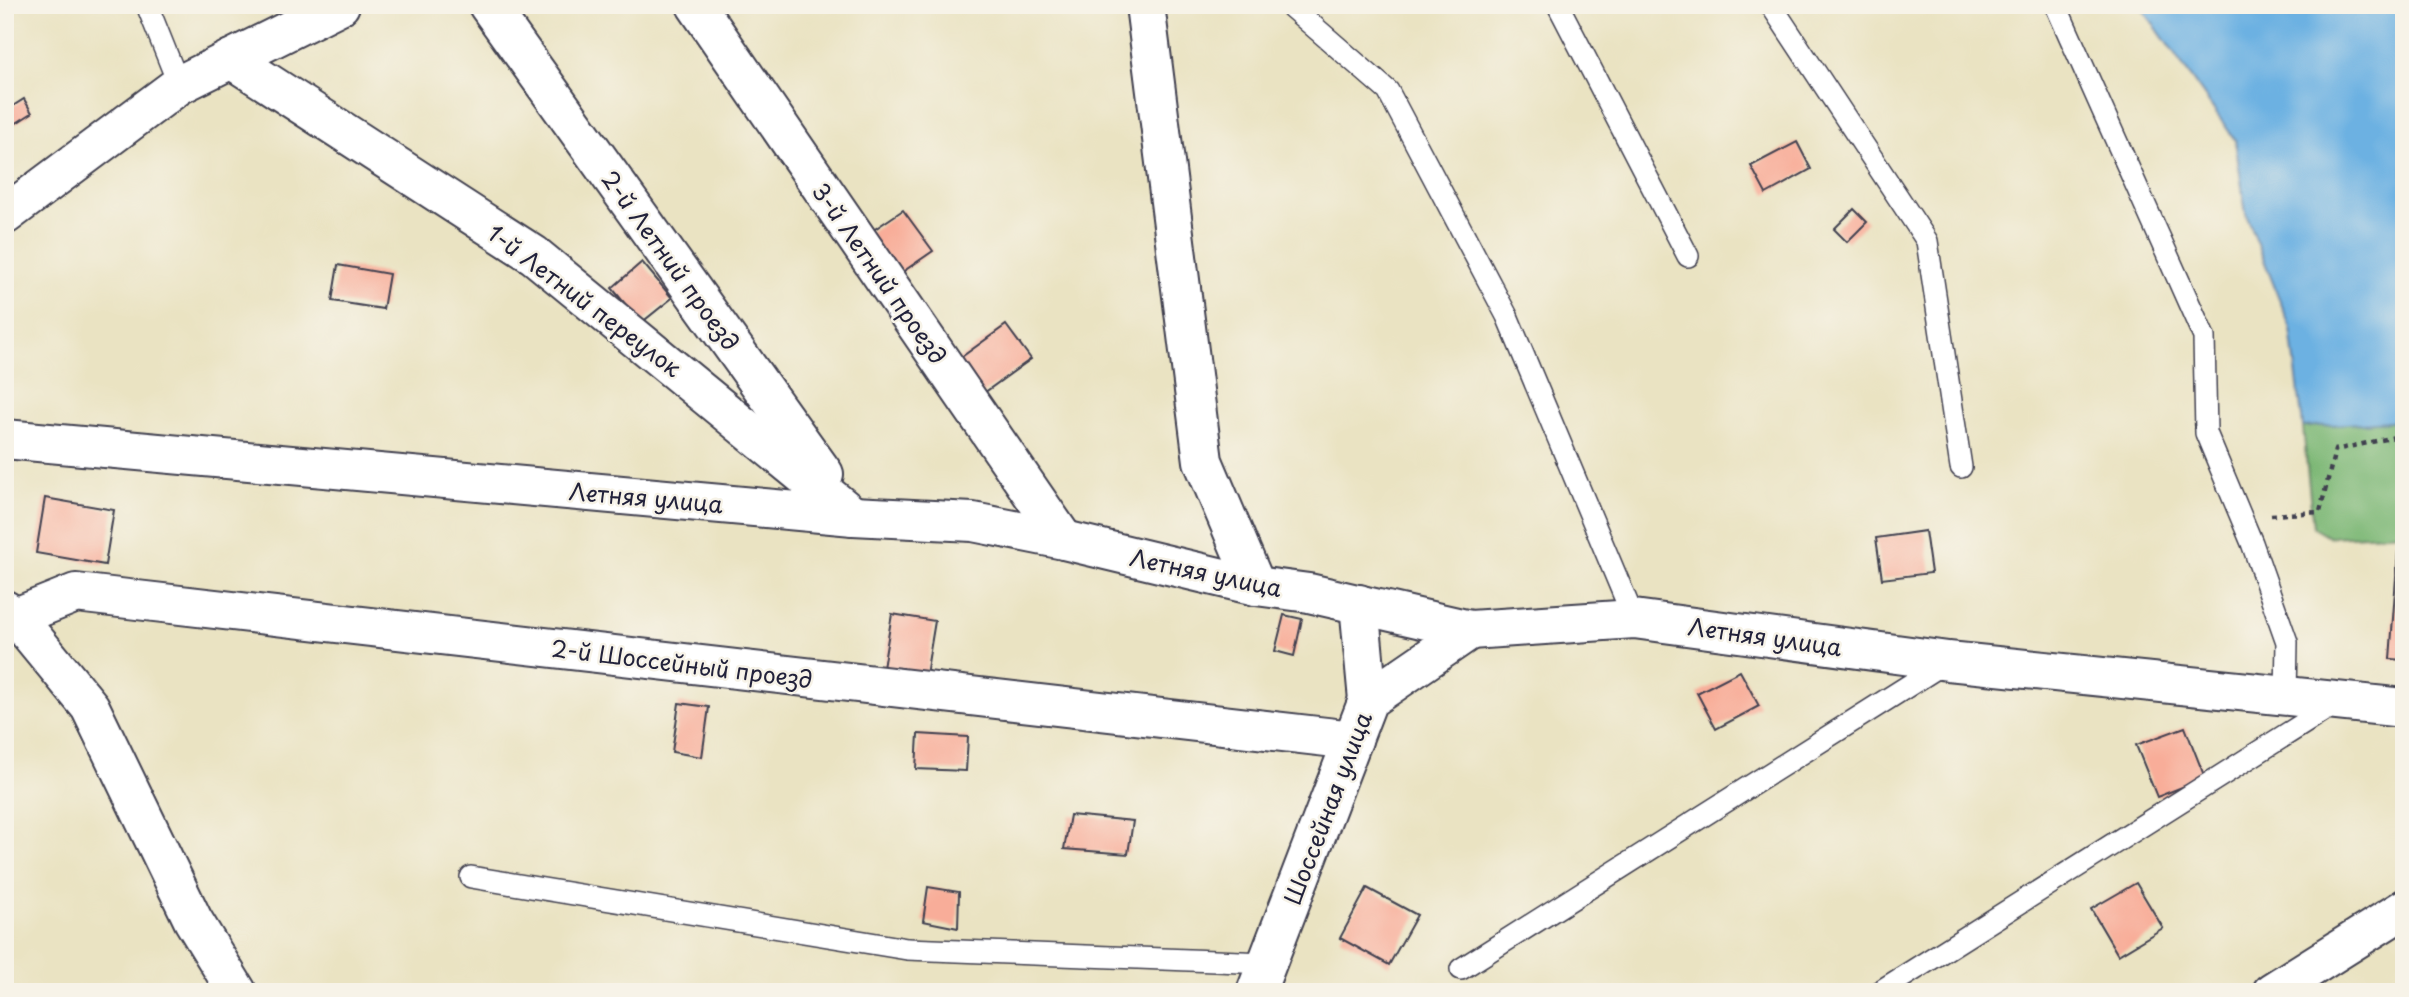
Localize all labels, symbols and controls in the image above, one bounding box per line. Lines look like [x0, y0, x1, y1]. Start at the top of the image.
street label: 2-й Летний проезд [594, 163, 748, 357]
street label: 3-й Летний проезд [804, 175, 956, 371]
street label: 1-й Летний переулок [481, 215, 690, 385]
street label: Летняя улица [567, 473, 725, 521]
street label: Летняя улица [1127, 539, 1286, 605]
street label: Летняя улица [1686, 608, 1845, 664]
street label: 2-й Шоссейный проезд [549, 630, 815, 696]
street label: Шоссейная улица [1274, 706, 1380, 909]

